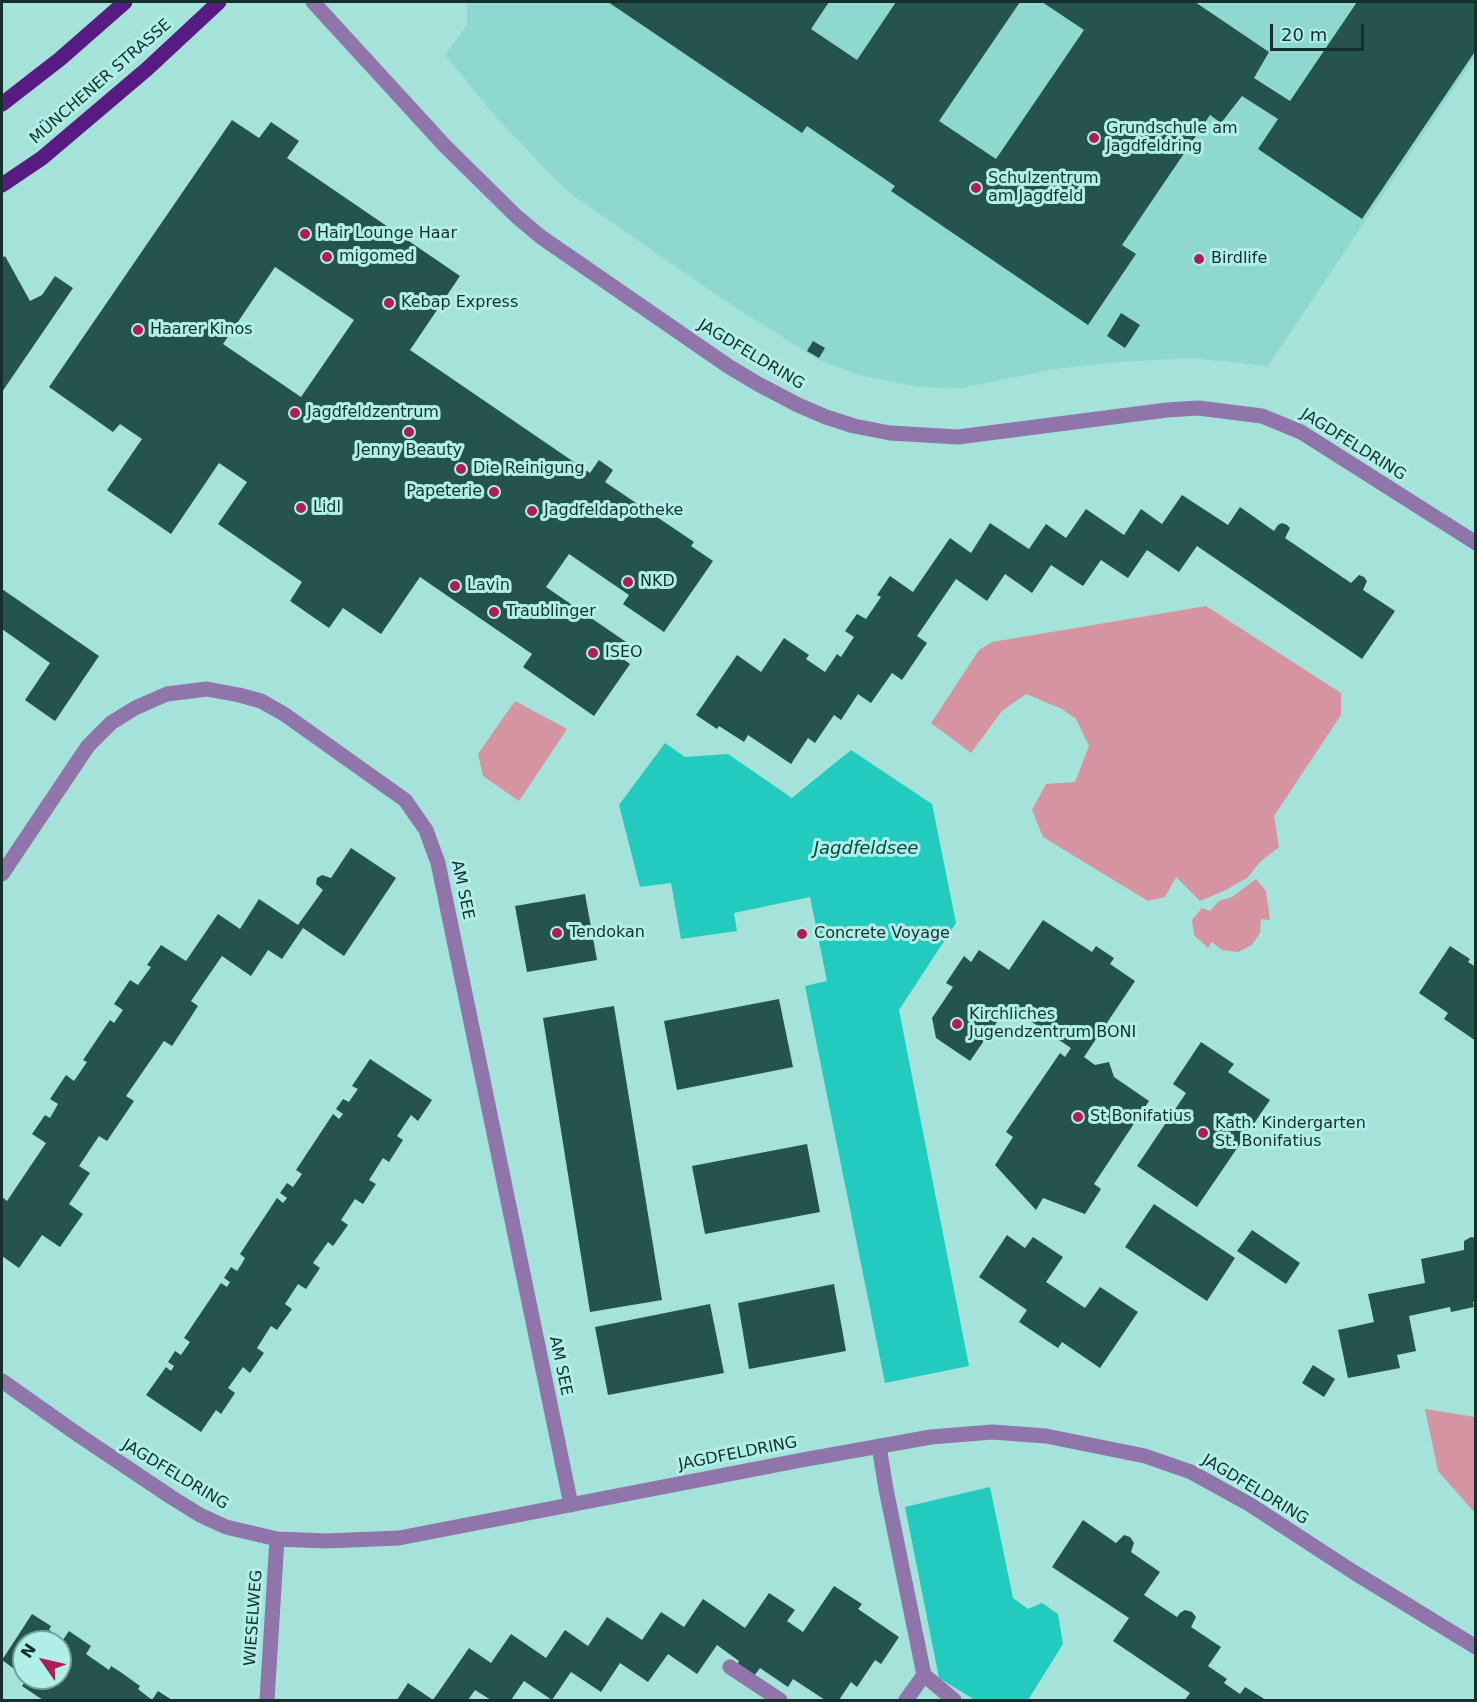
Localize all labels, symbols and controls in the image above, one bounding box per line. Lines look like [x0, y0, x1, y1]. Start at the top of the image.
scale bar [1273, 12, 1368, 50]
street label: MÜNCHENER STRASSE [26, 15, 176, 149]
text: 20 m [1281, 24, 1327, 45]
place label: Grundschule am Jagdfeldring [1106, 119, 1238, 157]
marker: Grundschule am Jagdfeldring [1087, 131, 1101, 145]
place label: Schulzentrum am Jagdfeld [988, 169, 1099, 207]
marker: Schulzentrum am Jagdfeld [969, 181, 983, 195]
place label: Hair Lounge Haar [317, 224, 457, 244]
marker: Hair Lounge Haar [298, 227, 312, 241]
place label: migomed [339, 247, 415, 267]
place label: Birdlife [1211, 249, 1267, 269]
marker: migomed [320, 250, 334, 264]
marker: Birdlife [1192, 252, 1206, 266]
place label: Kebap Express [401, 293, 518, 313]
marker: Kebap Express [382, 296, 396, 310]
street label: JAGDFELDRING [694, 316, 808, 394]
place label: Haarer Kinos [150, 320, 253, 340]
marker: Haarer Kinos [131, 323, 145, 337]
place label: Jagdfeldzentrum [307, 403, 439, 423]
street label: JAGDFELDRING [1297, 405, 1409, 485]
marker: Jagdfeldzentrum [288, 406, 302, 420]
marker: Jenny Beauty [402, 425, 416, 439]
place label: Jenny Beauty [356, 441, 462, 461]
place label: Die Reinigung [473, 459, 585, 479]
marker: Die Reinigung [454, 462, 468, 476]
place label: Papeterie [406, 482, 482, 502]
marker: Papeterie [487, 485, 501, 499]
place label: Lidl [313, 498, 341, 518]
marker: Lidl [294, 501, 308, 515]
place label: Jagdfeldapotheke [544, 501, 683, 521]
marker: Jagdfeldapotheke [525, 504, 539, 518]
place label: NKD [640, 572, 675, 592]
marker: NKD [621, 575, 635, 589]
place label: Lavin [467, 576, 510, 596]
marker: Lavin [448, 579, 462, 593]
place label: Traublinger [506, 602, 596, 622]
marker: Traublinger [487, 605, 501, 619]
place label: ISEO [605, 643, 643, 663]
marker: ISEO [586, 646, 600, 660]
water label: Jagdfeldsee [814, 838, 918, 860]
street label: AM SEE [446, 859, 478, 921]
place label: Tendokan [569, 923, 645, 943]
place label: Concrete Voyage [814, 924, 950, 944]
marker: Tendokan [550, 926, 564, 940]
marker: Concrete Voyage [795, 927, 809, 941]
place label: Kirchliches Jugendzentrum BONI [969, 1005, 1136, 1043]
marker: Kirchliches Jugendzentrum BONI [950, 1017, 964, 1031]
place label: St Bonifatius [1090, 1107, 1192, 1127]
marker: St Bonifatius [1071, 1110, 1085, 1124]
place label: Kath. Kindergarten St. Bonifatius [1215, 1114, 1366, 1152]
marker: Kath. Kindergarten St. Bonifatius [1196, 1126, 1210, 1140]
street label: AM SEE [544, 1335, 576, 1397]
street label: JAGDFELDRING [677, 1433, 799, 1475]
street label: JAGDFELDRING [118, 1436, 232, 1514]
street label: JAGDFELDRING [1198, 1451, 1312, 1529]
street label: WIESELWEG [241, 1569, 267, 1667]
north arrow [12, 1630, 72, 1690]
text: N [17, 1640, 40, 1662]

